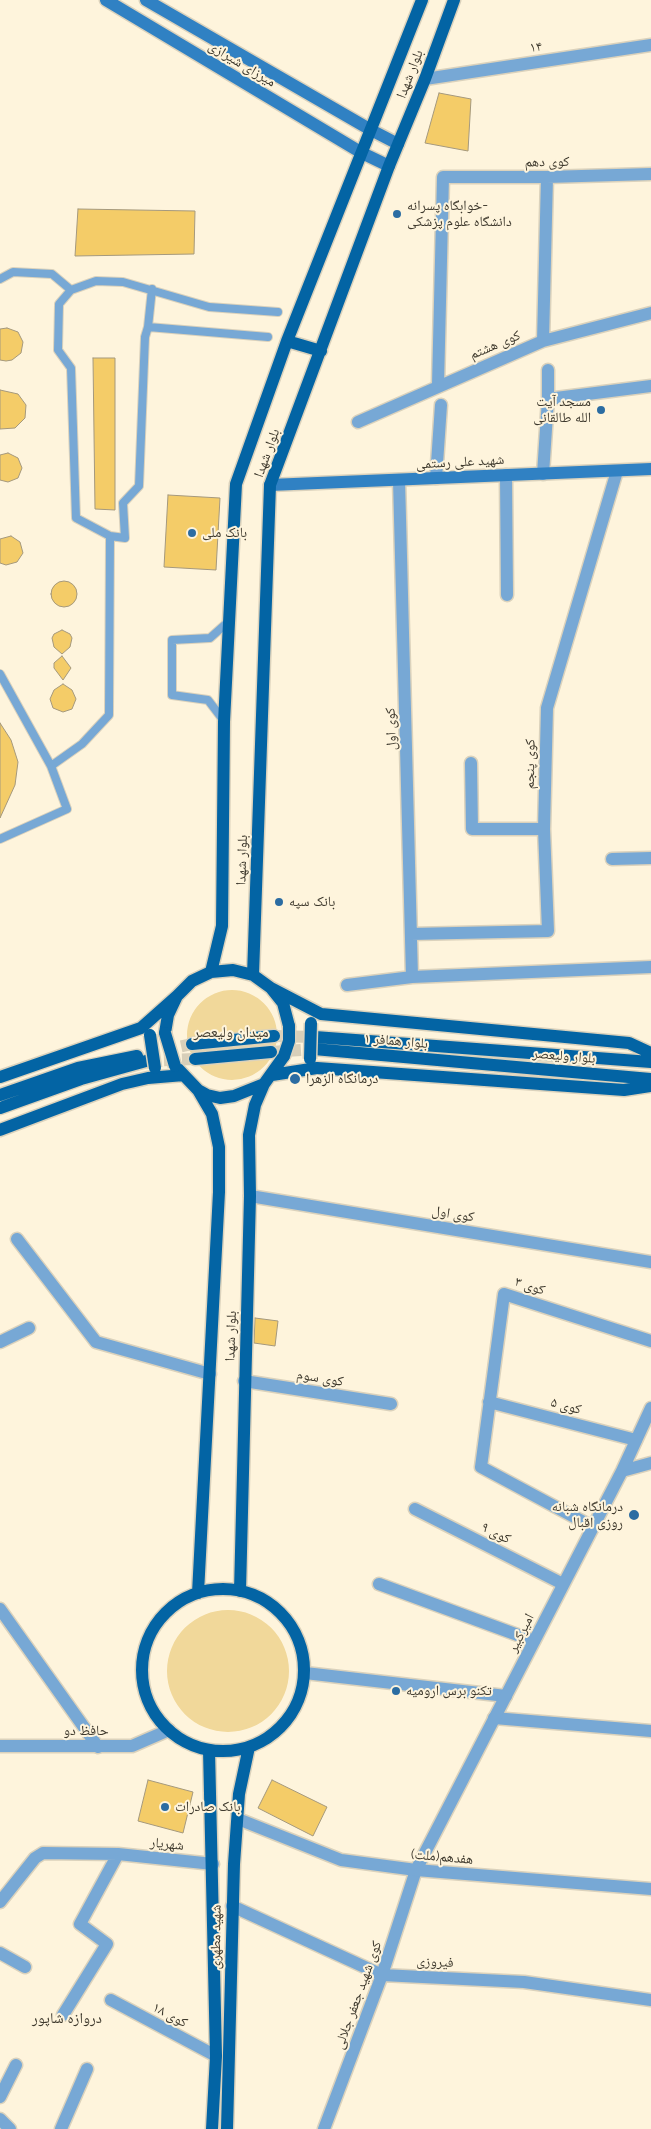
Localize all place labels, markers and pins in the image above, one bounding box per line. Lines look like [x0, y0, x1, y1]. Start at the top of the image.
place label: خوابگاە پسرانە- دانشگاە علوم پزشکی [407, 198, 512, 230]
marker: خوابگاە پسرانە- دانشگاە علوم پزشکی [391, 208, 403, 220]
place label: مسجد آیت الله طالقانی [533, 394, 591, 427]
marker: مسجد آیت الله طالقانی [595, 404, 607, 416]
place label: بانک ملی [202, 525, 247, 541]
marker: بانک ملی [186, 527, 198, 539]
place label: بانک سپه [289, 894, 335, 910]
marker: بانک سپه [273, 896, 285, 908]
place label: درمانگاه الزهرا [306, 1071, 378, 1087]
marker: درمانگاه الزهرا [288, 1072, 302, 1086]
place label: درمانگاه شبانه روزی اقبال [552, 1499, 623, 1531]
marker: درمانگاه شبانه روزی اقبال [627, 1508, 641, 1522]
place label: تکنو برس ارومیه [406, 1683, 492, 1699]
marker: تکنو برس ارومیه [390, 1685, 402, 1697]
place label: بانک صادرات [175, 1799, 241, 1815]
marker: بانک صادرات [159, 1801, 171, 1813]

